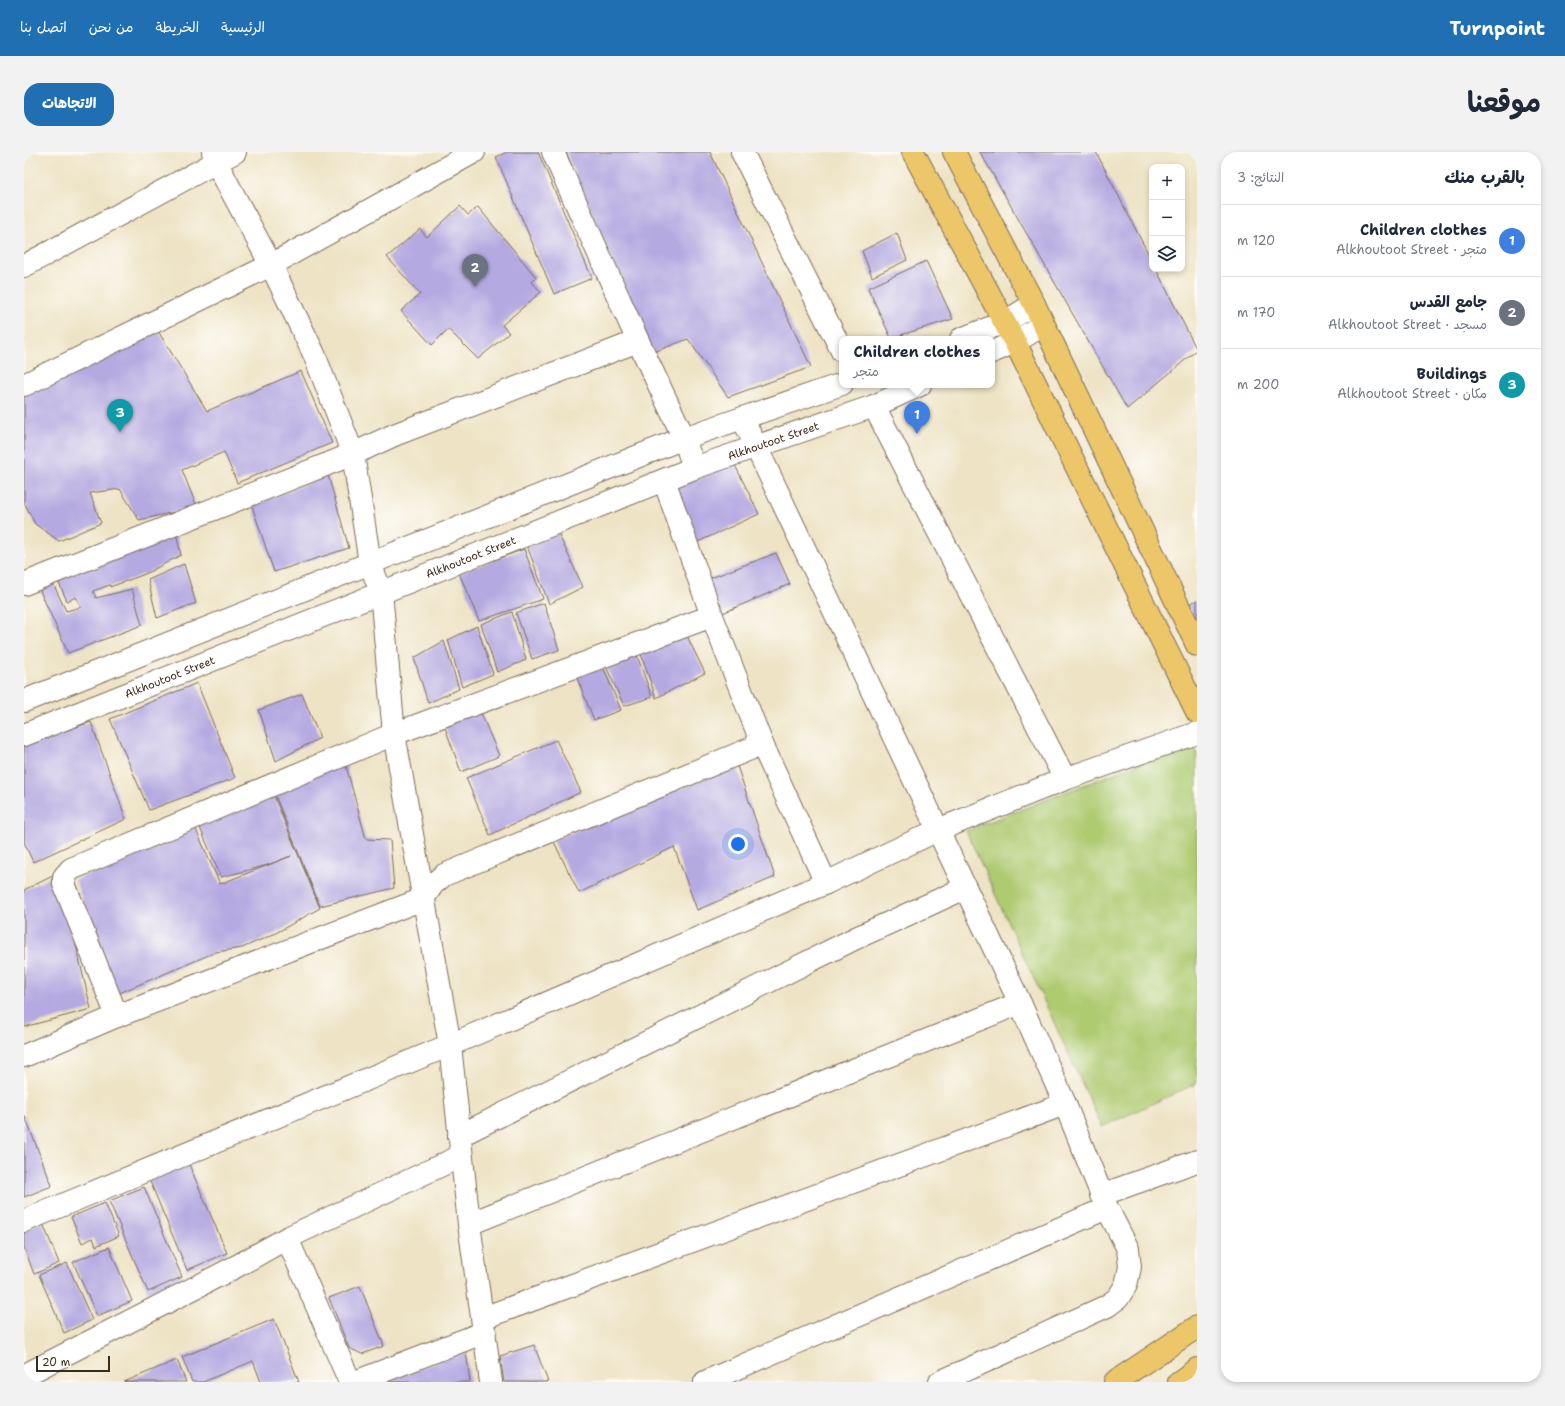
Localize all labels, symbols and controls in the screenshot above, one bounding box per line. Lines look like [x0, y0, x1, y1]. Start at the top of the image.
text: Turnpoint [1449, 16, 1545, 41]
text: اتصل بنا [20, 18, 67, 36]
text: من نحن [89, 18, 133, 36]
text: الخريطة [155, 18, 199, 36]
text: الرئيسية [221, 18, 265, 36]
button: الاتجاهات [24, 83, 114, 126]
text: موقعنا [1467, 83, 1541, 121]
map controls [1149, 164, 1185, 272]
button: + [1149, 164, 1185, 200]
text: بالقرب منك [1445, 166, 1525, 188]
text: النتائج: 3 [1237, 169, 1284, 186]
button: − [1149, 200, 1185, 236]
text: Children clothes [1360, 220, 1487, 240]
text: 120 m [1237, 232, 1275, 249]
text: 1 [1509, 232, 1515, 249]
button: layers [1149, 236, 1185, 272]
text: متجر · Alkhoutoot Street [1336, 241, 1487, 258]
pin: 2 [462, 254, 488, 287]
text: جامع القدس [1410, 292, 1487, 312]
text: 170 m [1237, 304, 1275, 321]
text: 2 [1507, 304, 1517, 321]
text: مسجد · Alkhoutoot Street [1328, 316, 1487, 333]
popup [839, 336, 995, 388]
text: Children clothes [854, 342, 981, 362]
text: متجر [854, 363, 879, 380]
text: Buildings [1417, 364, 1487, 384]
text: 200 m [1237, 376, 1279, 393]
text: 3 [1507, 376, 1517, 393]
text: مكان · Alkhoutoot Street [1337, 385, 1487, 402]
pin: 3 [107, 399, 133, 432]
pin: 1 [904, 401, 930, 434]
street label: Alkhoutoot Street [725, 418, 821, 463]
street label: Alkhoutoot Street [424, 532, 518, 582]
street label: Alkhoutoot Street [123, 652, 217, 702]
your location [728, 834, 748, 854]
scale bar [36, 1354, 110, 1373]
text: 20 m [42, 1355, 70, 1370]

